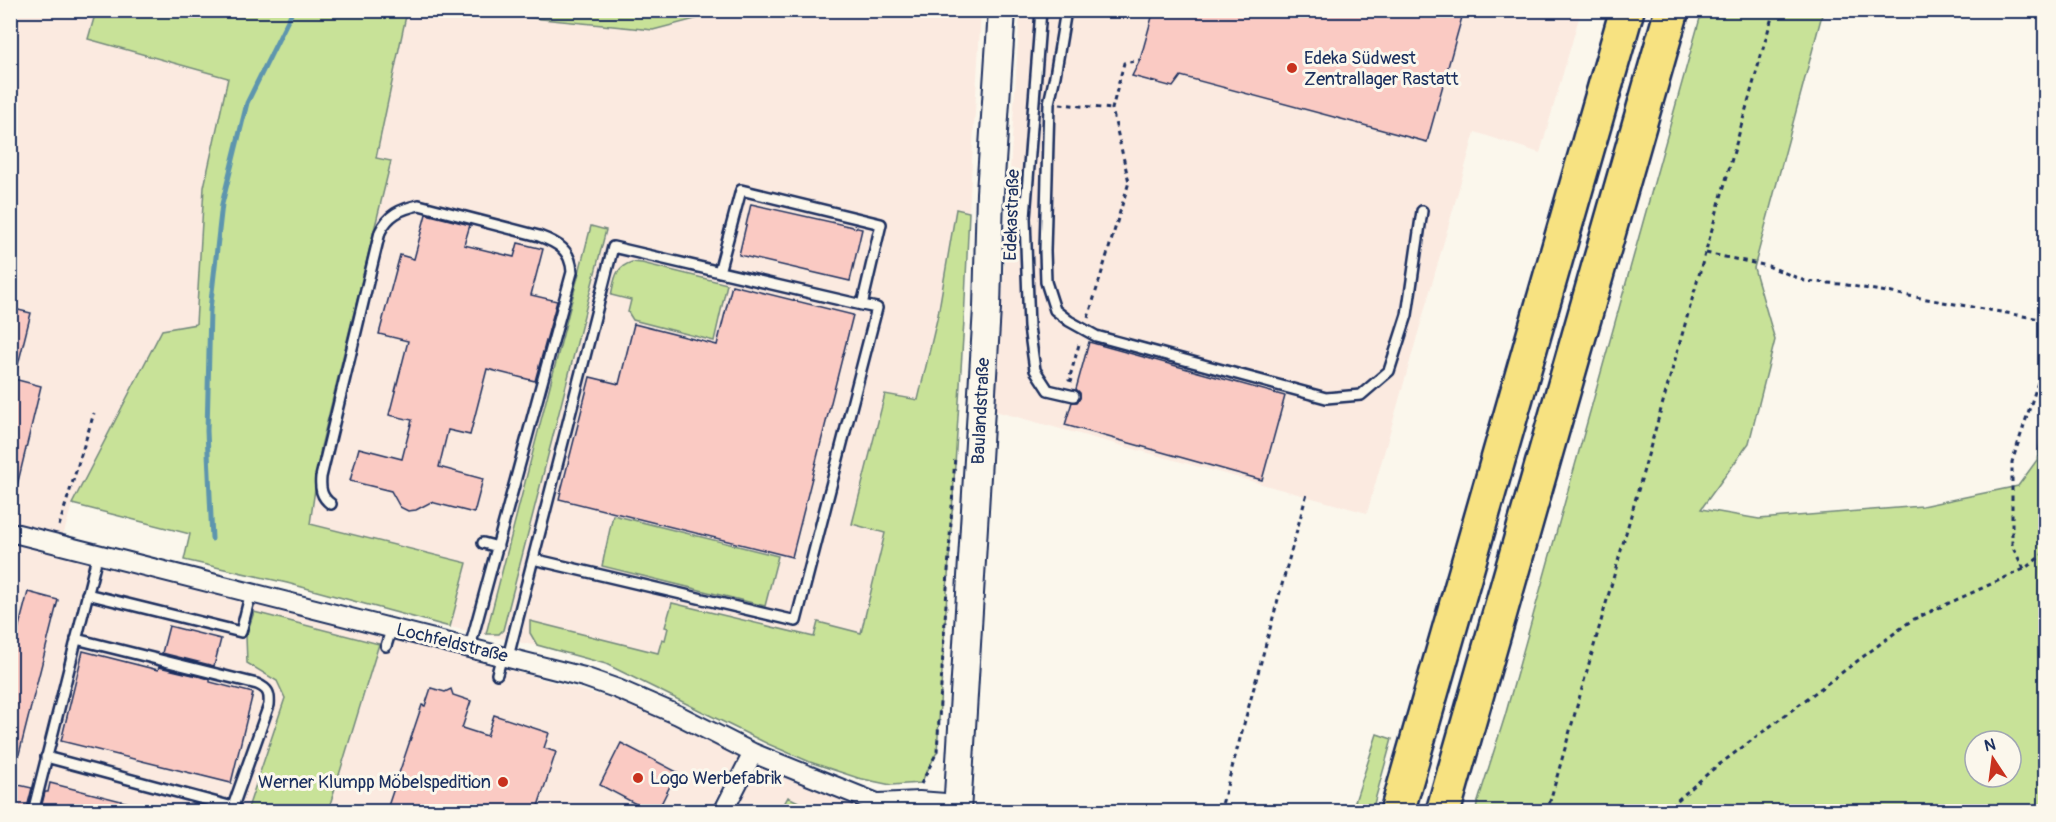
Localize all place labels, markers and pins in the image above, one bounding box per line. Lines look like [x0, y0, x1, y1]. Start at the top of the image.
place label: Edeka Südwest Zentrallager Rastatt [1304, 47, 1459, 91]
marker: Edeka Südwest Zentrallager Rastatt [1285, 61, 1299, 75]
place label: Logo Werbefabrik [650, 767, 782, 790]
place label: Werner Klumpp Möbelspedition [258, 771, 491, 794]
marker: Logo Werbefabrik [631, 771, 645, 785]
marker: Werner Klumpp Möbelspedition [496, 775, 510, 789]

